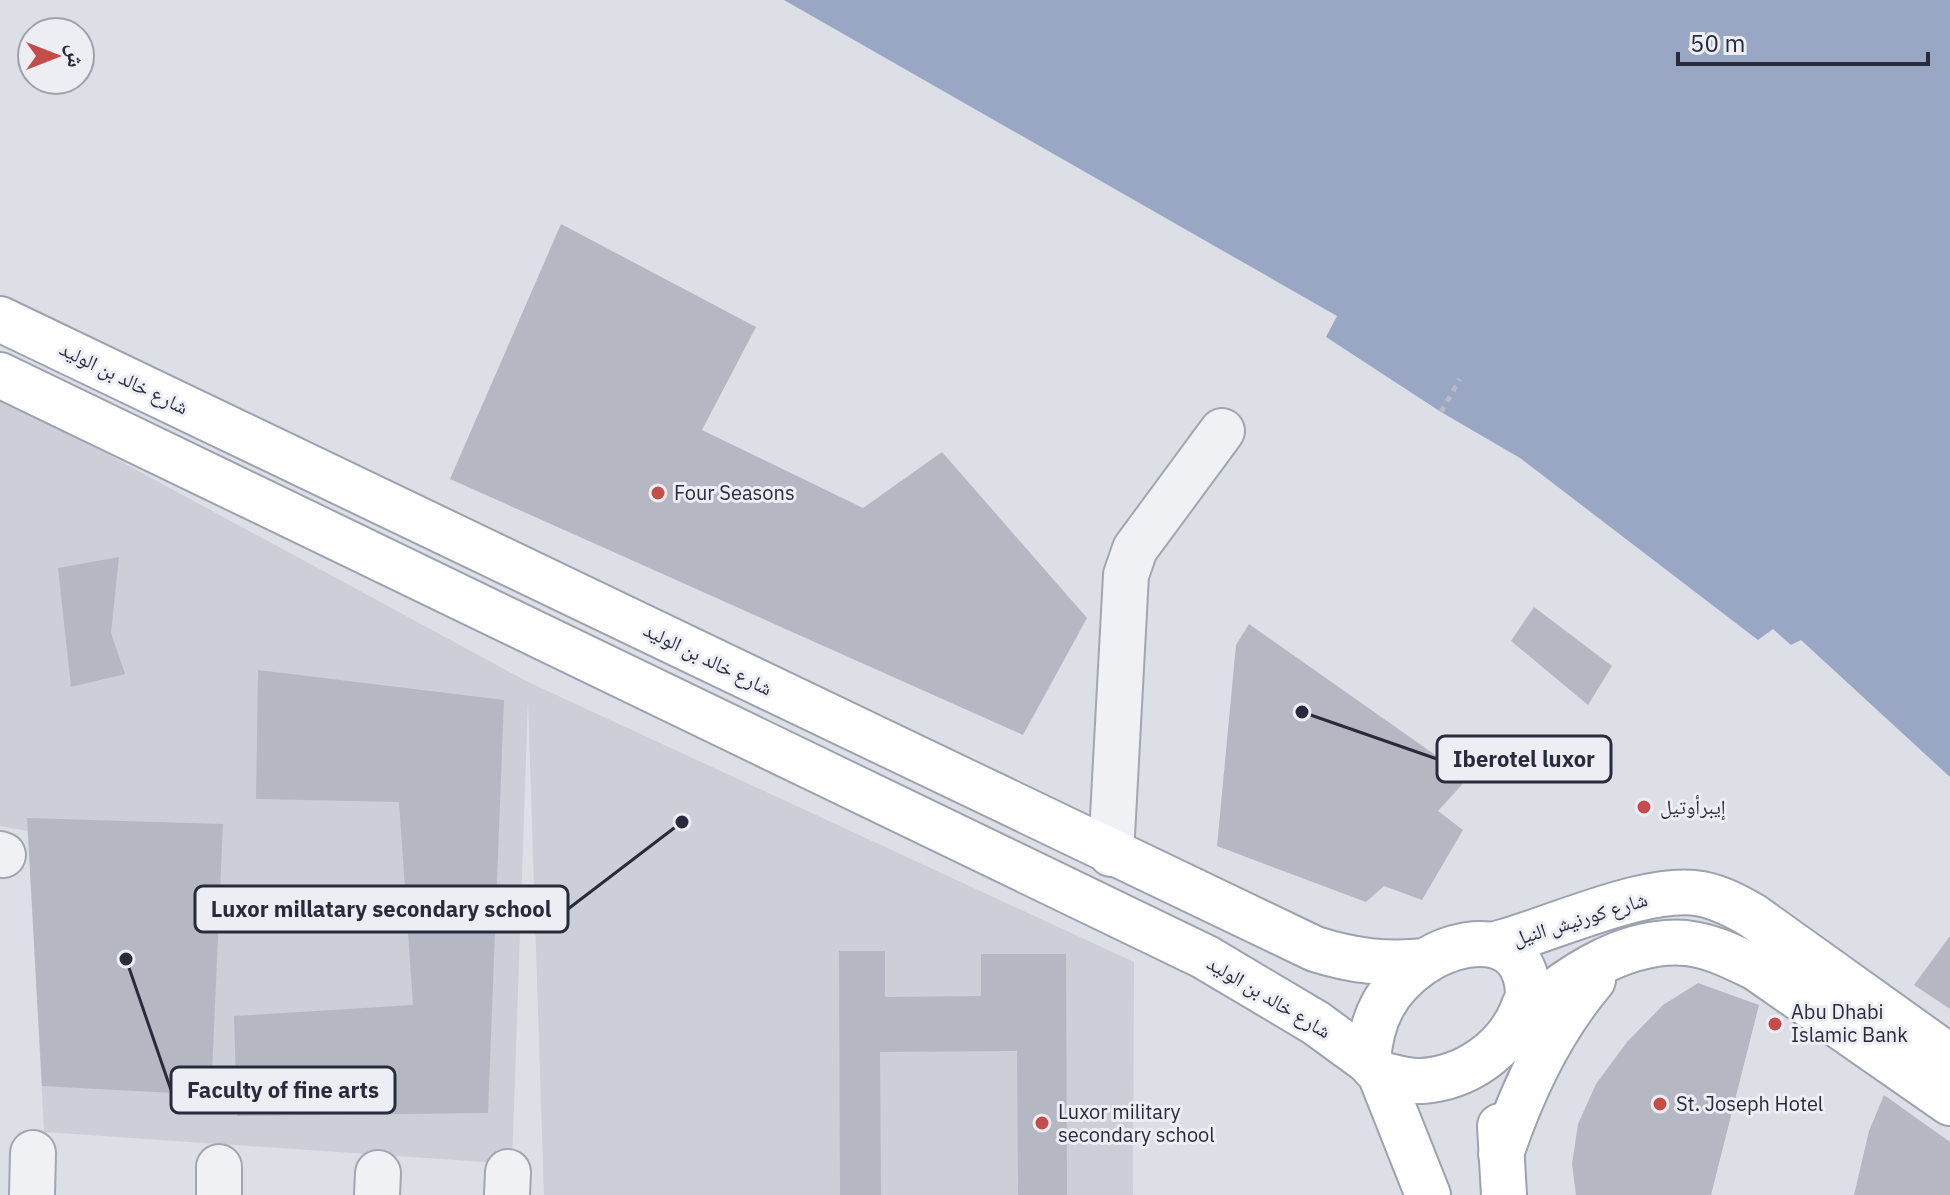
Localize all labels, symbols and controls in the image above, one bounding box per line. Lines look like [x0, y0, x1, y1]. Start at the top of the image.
north arrow [16, 16, 96, 96]
scale bar [1678, 16, 1928, 66]
text: 50 m [1690, 27, 1745, 59]
text: ش [62, 44, 91, 68]
street label: شارع خالد بن الوليد [55, 335, 193, 420]
place label: Four Seasons [674, 479, 795, 506]
marker: Four Seasons [649, 484, 667, 502]
street label: شارع خالد بن الوليد [639, 616, 777, 701]
callout: Iberotel luxor [1437, 736, 1611, 782]
text: Iberotel luxor [1453, 744, 1595, 773]
place label: إيبرأوتيل [1660, 793, 1726, 821]
marker: إيبرأوتيل [1635, 798, 1653, 816]
street label: شارع كورنيش النيل [1509, 885, 1651, 952]
callout: Luxor millatary secondary school [195, 886, 568, 932]
text: Luxor millatary secondary school [211, 894, 552, 923]
street label: شارع خالد بن الوليد [1202, 949, 1336, 1044]
place label: Abu Dhabi Islamic Bank [1791, 998, 1908, 1048]
marker: Abu Dhabi Islamic Bank [1766, 1015, 1784, 1033]
callout: Faculty of fine arts [171, 1067, 395, 1113]
text: Faculty of fine arts [187, 1075, 379, 1104]
place label: St. Joseph Hotel [1676, 1090, 1823, 1117]
marker: St. Joseph Hotel [1651, 1095, 1669, 1113]
place label: Luxor military secondary school [1058, 1098, 1215, 1148]
marker: Luxor military secondary school [1033, 1114, 1051, 1132]

